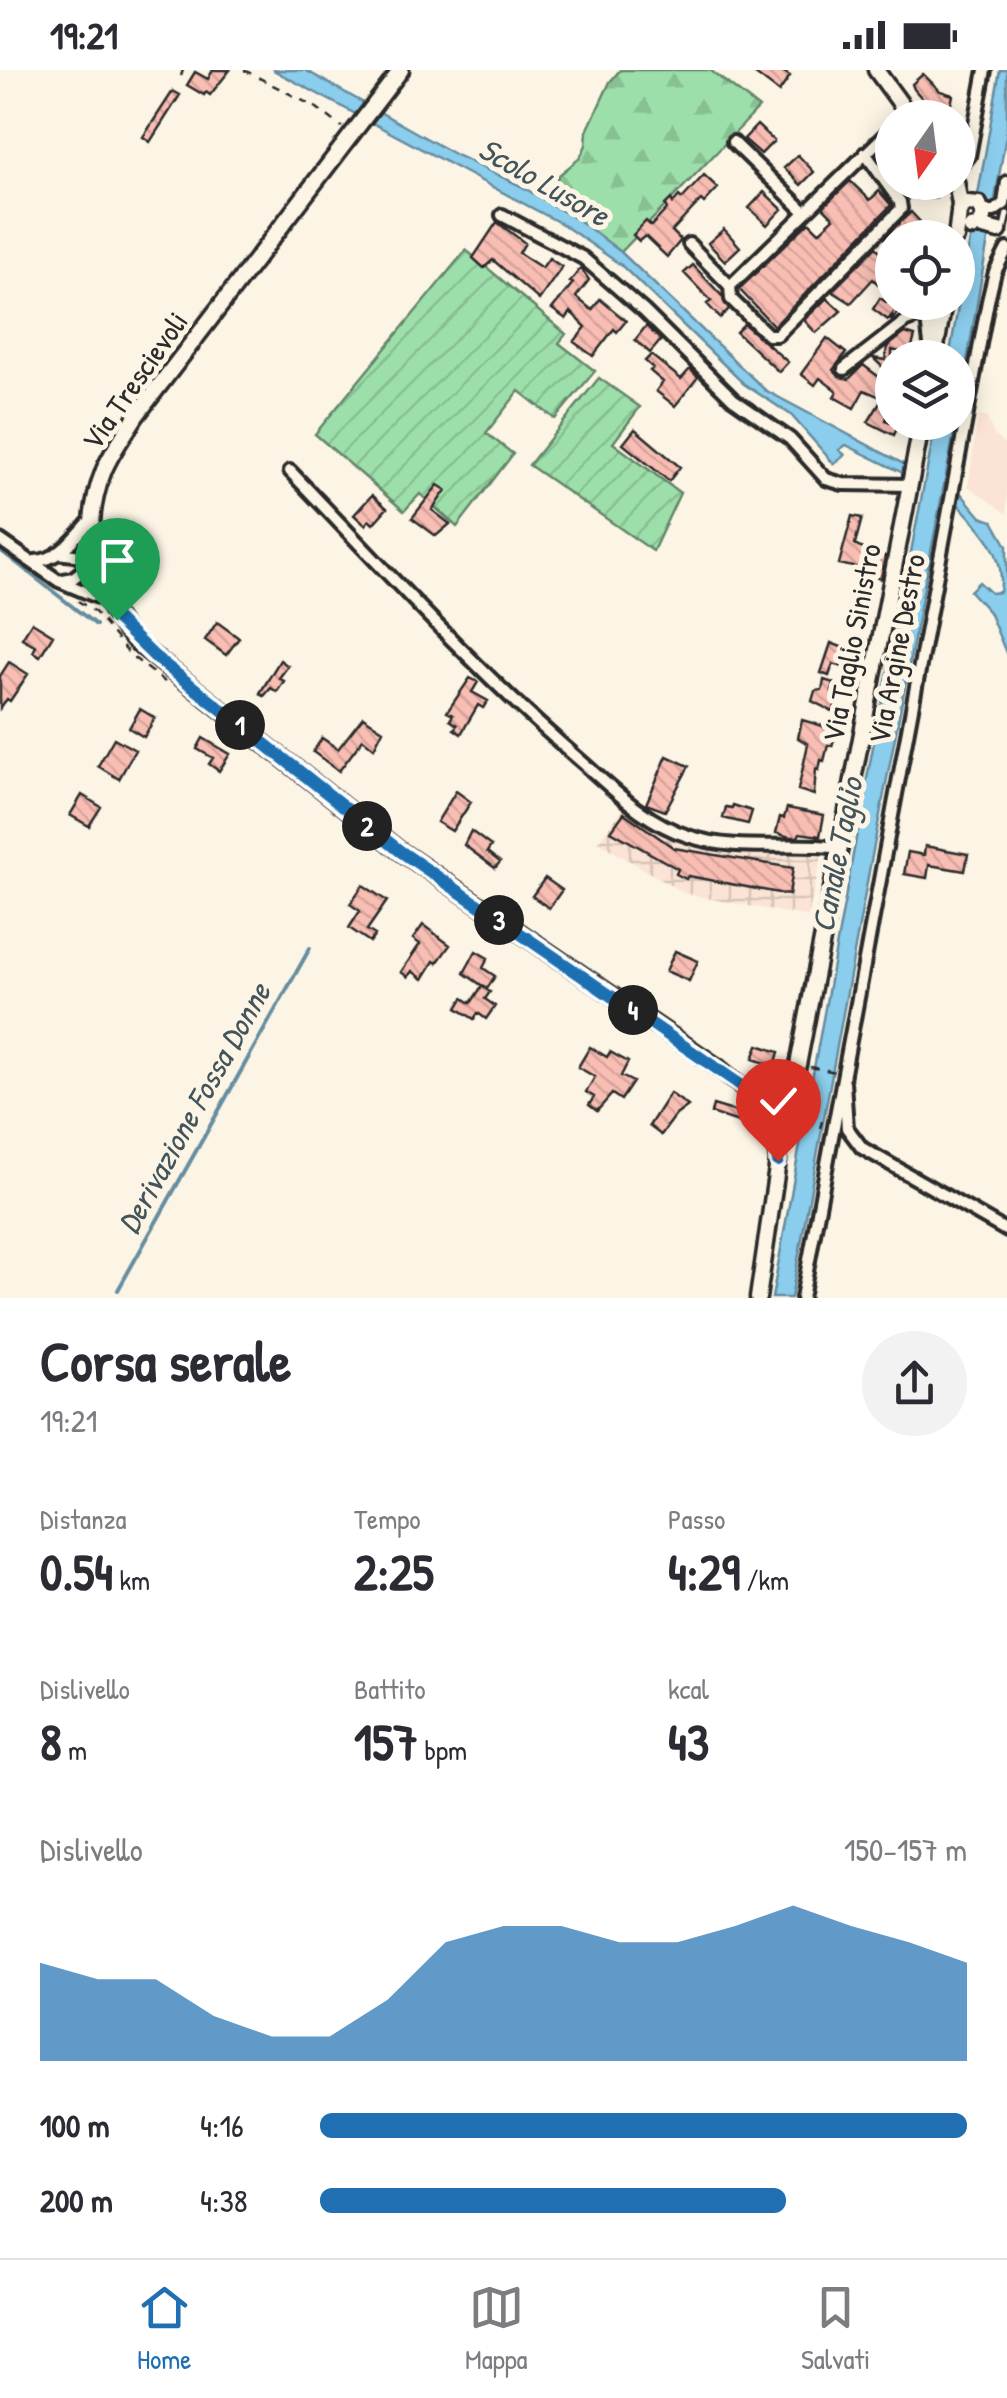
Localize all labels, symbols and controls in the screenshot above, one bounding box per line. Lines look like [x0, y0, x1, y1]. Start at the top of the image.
text: 19:21 [50, 9, 118, 61]
north arrow [875, 100, 975, 200]
map controls [875, 100, 975, 440]
water label: Scolo Lusore [471, 127, 618, 237]
button: locate [875, 220, 975, 320]
street label: Via Trescievoli [72, 303, 197, 458]
button: layers [875, 340, 975, 440]
pin [75, 518, 160, 621]
icon: arrive [90, 533, 145, 588]
street label: Via Taglio Sinistro [812, 540, 890, 745]
street label: Via Argine Destro [858, 550, 934, 747]
pin: 1 [215, 700, 265, 750]
text: 1 [235, 706, 245, 744]
water label: Canale Taglio [801, 772, 873, 936]
pin: 2 [342, 801, 392, 851]
text: 2 [360, 807, 374, 845]
pin: 3 [474, 895, 524, 945]
text: 3 [493, 901, 505, 939]
water label: Derivazione Fossa Donne [107, 974, 281, 1241]
pin: 4 [608, 985, 658, 1035]
text: 4 [628, 991, 638, 1029]
pin [736, 1059, 821, 1162]
icon: check [751, 1074, 806, 1129]
text: Corsa serale [40, 1324, 291, 1398]
button: share [862, 1331, 967, 1436]
text: 19:21 [40, 1399, 97, 1442]
text: Distanza [40, 1500, 127, 1538]
text: Tempo [354, 1500, 421, 1538]
text: Passo [668, 1500, 725, 1538]
text: 0.54 [40, 1538, 113, 1606]
text: 2:25 [354, 1538, 434, 1606]
text: 4:29 [668, 1538, 740, 1606]
text: km [113, 1561, 150, 1599]
text: /km [740, 1561, 789, 1599]
text: Dislivello [40, 1670, 130, 1708]
text: Battito [354, 1670, 426, 1708]
text: kcal [668, 1670, 709, 1708]
text: 8 [40, 1708, 62, 1776]
text: 157 [354, 1708, 418, 1776]
text: 43 [668, 1708, 709, 1776]
text: m [62, 1731, 87, 1769]
text: bpm [418, 1731, 467, 1769]
text: Dislivello [40, 1828, 143, 1871]
text: 150–157 m [844, 1828, 967, 1871]
text: 100 m [40, 2104, 109, 2147]
text: 4:16 [200, 2104, 244, 2147]
text: 200 m [40, 2179, 113, 2222]
text: 4:38 [200, 2179, 248, 2222]
tab: Home [137, 2280, 192, 2378]
tab: Mappa [465, 2280, 528, 2378]
tab: Salvati [801, 2280, 870, 2378]

